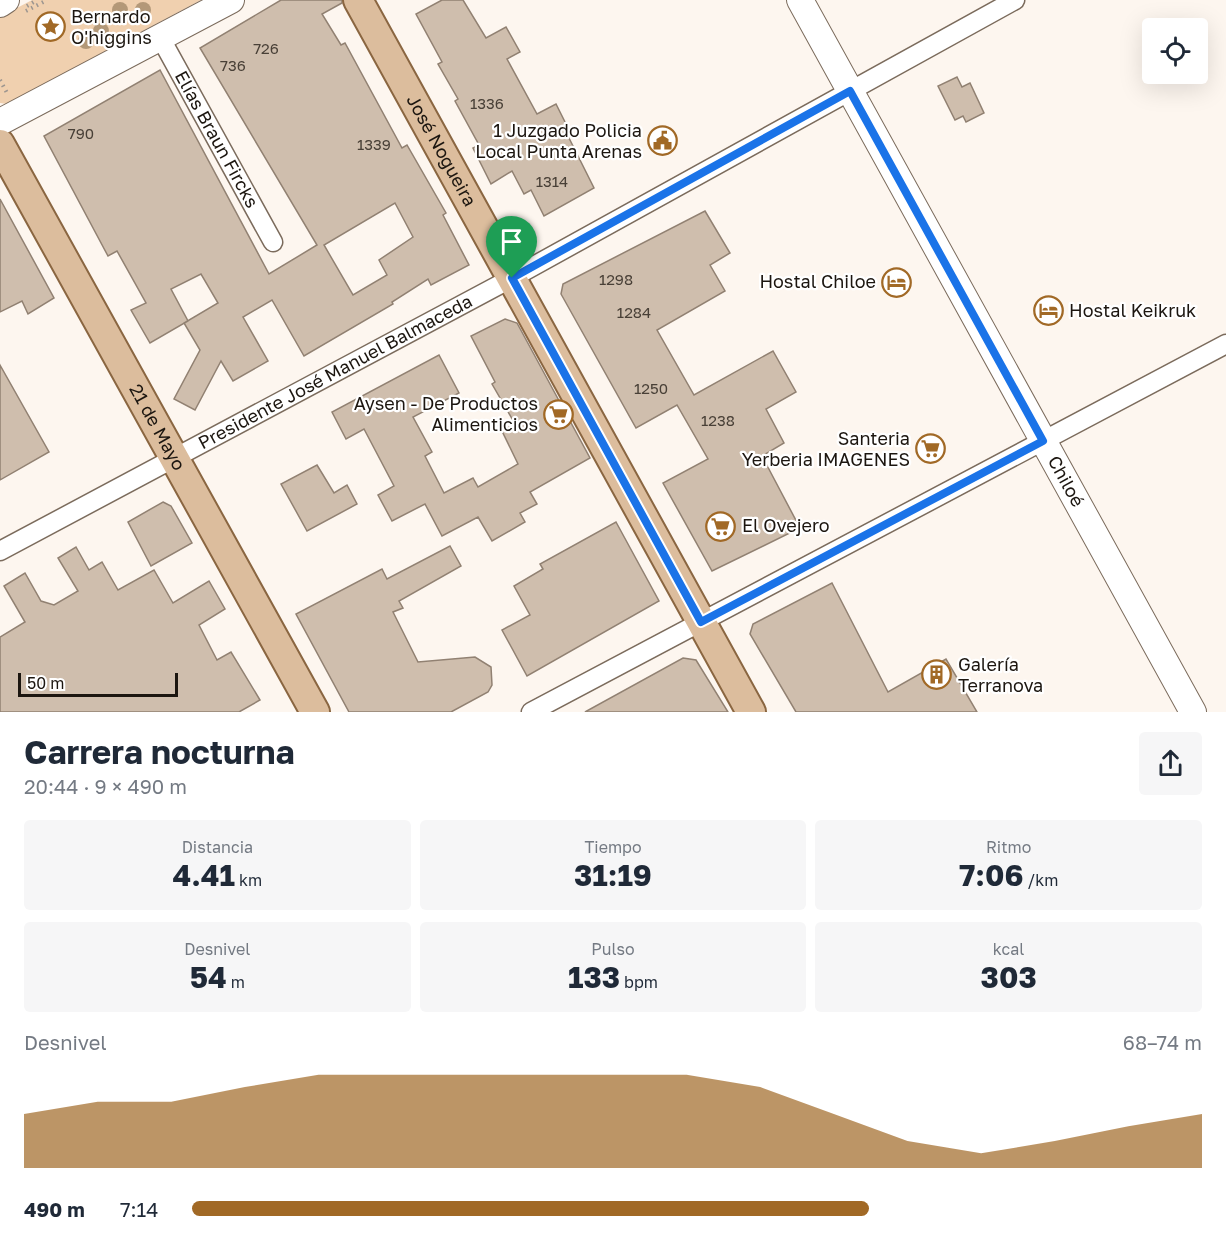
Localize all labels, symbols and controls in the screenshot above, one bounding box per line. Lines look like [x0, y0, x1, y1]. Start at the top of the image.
place label: Bernardo O'higgins [71, 5, 152, 48]
place icon: Bernardo O'higgins [34, 11, 66, 43]
map controls [1142, 18, 1208, 84]
button: locate [1142, 18, 1208, 84]
house number: 726 [253, 39, 279, 57]
house number: 736 [220, 56, 246, 74]
street label: Elías Braun Fircks [171, 67, 264, 211]
street label: José Nogueira [402, 90, 482, 210]
house number: 1336 [470, 94, 504, 112]
place label: 1 Juzgado Policia Local Punta Arenas [475, 119, 642, 162]
house number: 790 [68, 124, 94, 142]
public building icon: 1 Juzgado Policia Local Punta Arenas [647, 125, 679, 157]
house number: 1339 [357, 135, 391, 153]
house number: 1314 [536, 172, 568, 190]
pin [486, 216, 537, 278]
icon: arrive [495, 225, 528, 258]
hotel icon: Hostal Chiloe [881, 266, 913, 298]
house number: 1298 [599, 270, 633, 288]
place label: Hostal Chiloe [759, 270, 876, 292]
street label: Presidente José Manuel Balmaceda [194, 289, 476, 453]
hotel icon: Hostal Keikruk [1032, 295, 1064, 327]
place label: Hostal Keikruk [1069, 299, 1196, 321]
house number: 1284 [617, 303, 651, 321]
house number: 1250 [634, 379, 668, 397]
street label: 21 de Mayo [125, 380, 191, 474]
place label: Aysen - De Productos Alimenticios [354, 392, 538, 435]
supermarket icon: Aysen - De Productos Alimenticios [543, 398, 575, 430]
house number: 1238 [701, 411, 735, 429]
place label: Santeria Yerberia IMAGENES [742, 427, 910, 470]
supermarket icon: Santeria Yerberia IMAGENES [915, 433, 947, 465]
street label: Chiloé [1044, 452, 1090, 510]
supermarket icon: El Ovejero [705, 510, 737, 542]
place label: El Ovejero [742, 514, 830, 536]
place label: Galería Terranova [958, 653, 1043, 696]
building icon: Galería Terranova [921, 659, 953, 691]
scale bar [18, 670, 178, 698]
text: 50 m [27, 673, 64, 693]
text: Carrera nocturna [24, 732, 295, 771]
button: share [1139, 732, 1202, 795]
text: 20:44 · 9 × 490 m [24, 774, 187, 798]
text: Distancia [182, 837, 253, 857]
text: Tiempo [584, 837, 642, 857]
text: Ritmo [986, 837, 1031, 857]
text: 4.41 [172, 857, 235, 893]
text: 31:19 [574, 857, 652, 893]
text: 7:06 [959, 857, 1023, 893]
text: km [235, 870, 262, 890]
text: /km [1023, 870, 1058, 890]
text: Desnivel [184, 939, 250, 959]
text: Pulso [591, 939, 635, 959]
text: kcal [993, 939, 1024, 959]
text: 54 [190, 959, 227, 995]
text: 133 [568, 959, 620, 995]
text: 303 [981, 959, 1037, 995]
text: m [227, 972, 245, 992]
text: bpm [620, 972, 658, 992]
text: Desnivel [24, 1030, 107, 1054]
text: 68–74 m [1123, 1030, 1202, 1054]
text: 490 m [24, 1197, 85, 1221]
text: 7:14 [120, 1197, 159, 1221]

